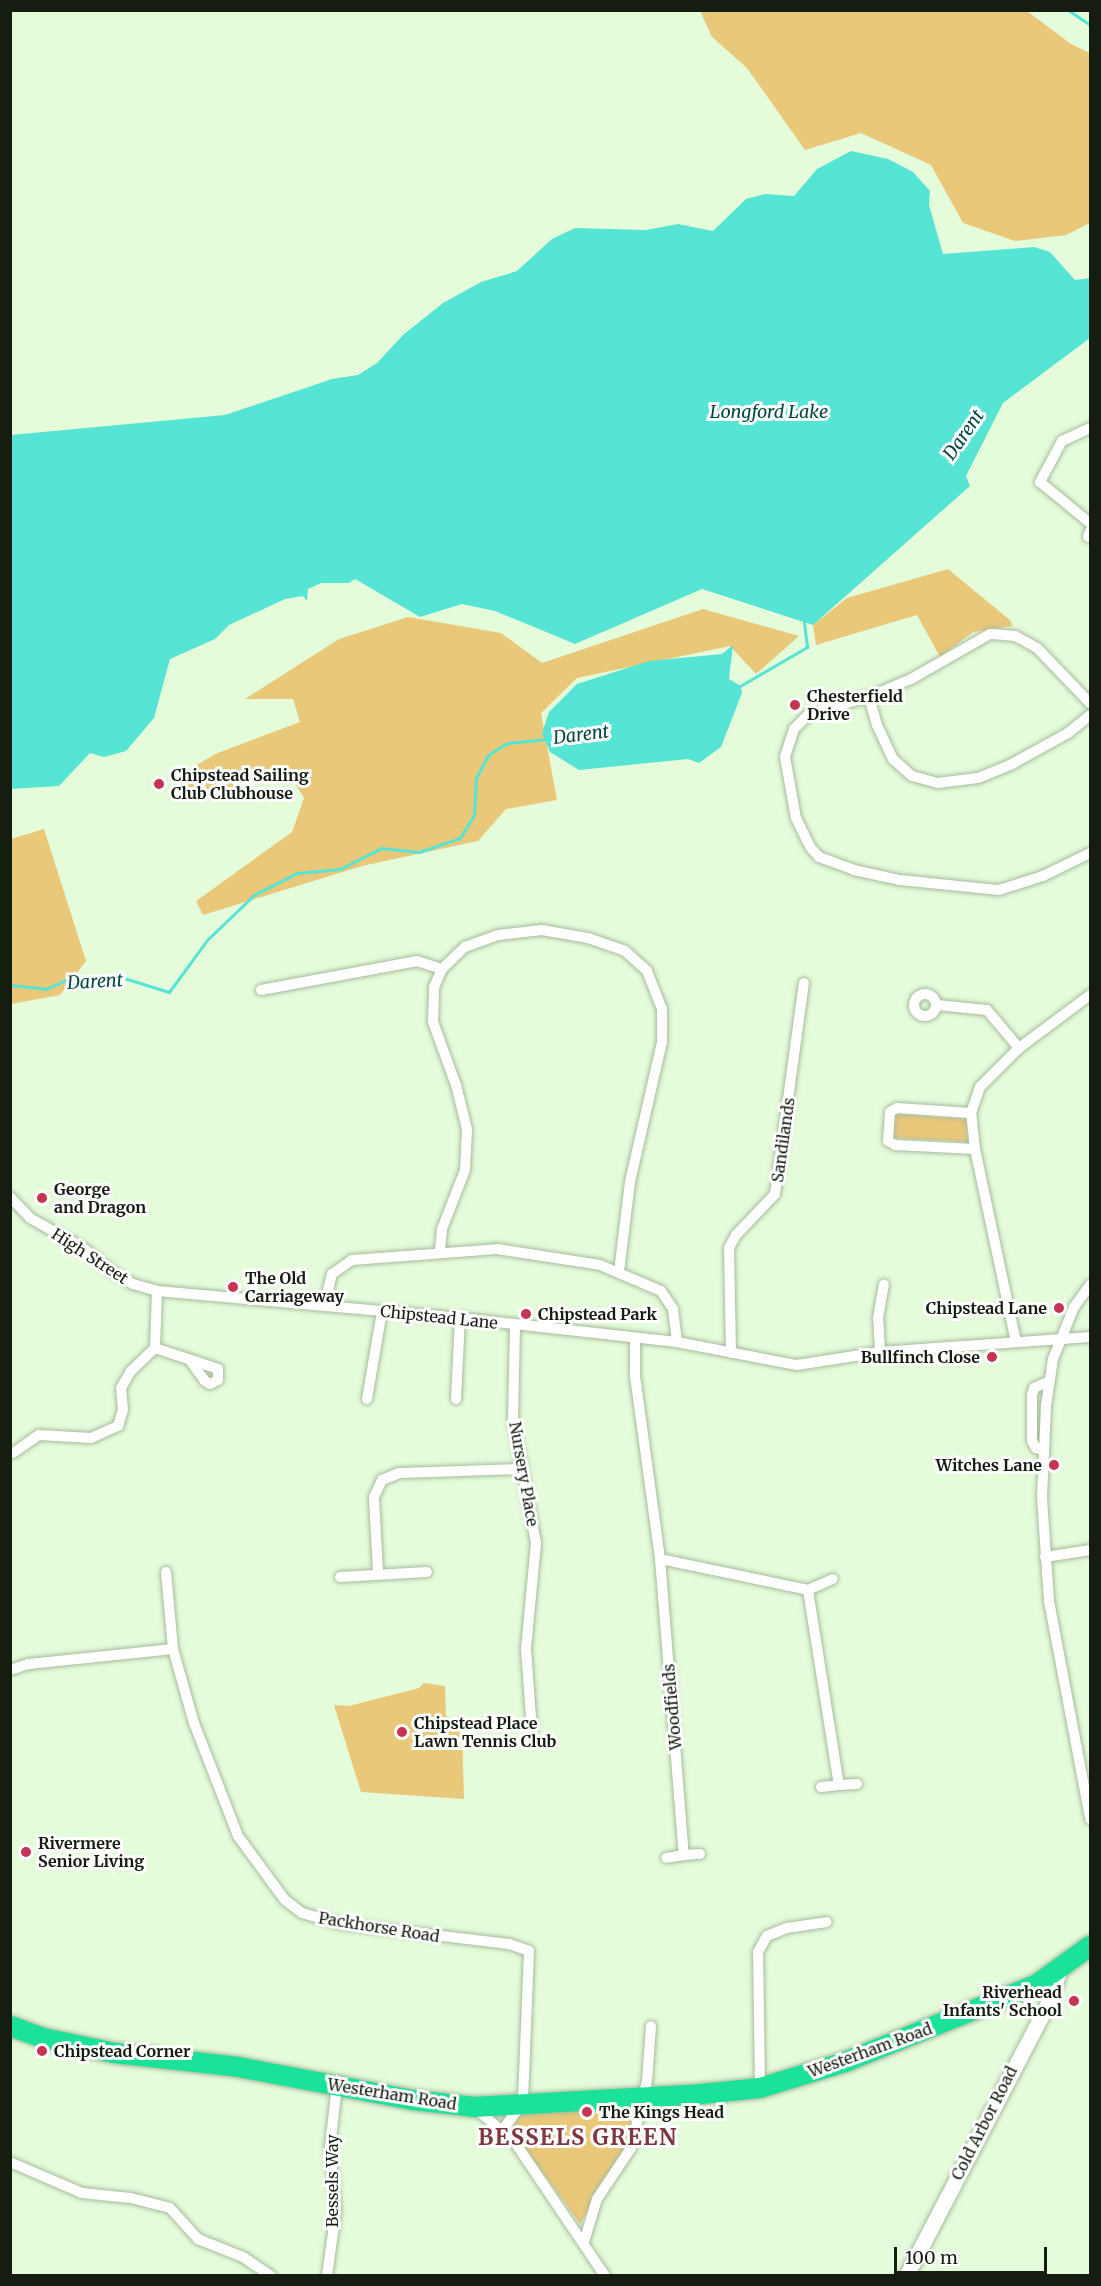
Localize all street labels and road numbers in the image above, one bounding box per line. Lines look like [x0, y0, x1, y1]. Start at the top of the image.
street label: Sandilands [768, 1096, 798, 1184]
street label: High Street [48, 1224, 132, 1288]
street label: Chipstead Lane [379, 1301, 499, 1333]
street label: Nursery Place [505, 1420, 543, 1528]
street label: Woodfields [659, 1663, 685, 1751]
street label: Packhorse Road [317, 1908, 441, 1946]
street label: Westerham Road [806, 2019, 934, 2081]
street label: Cold Arbor Road [947, 2063, 1021, 2183]
street label: Westerham Road [326, 2074, 458, 2114]
street label: Bessels Way [322, 2134, 342, 2228]

